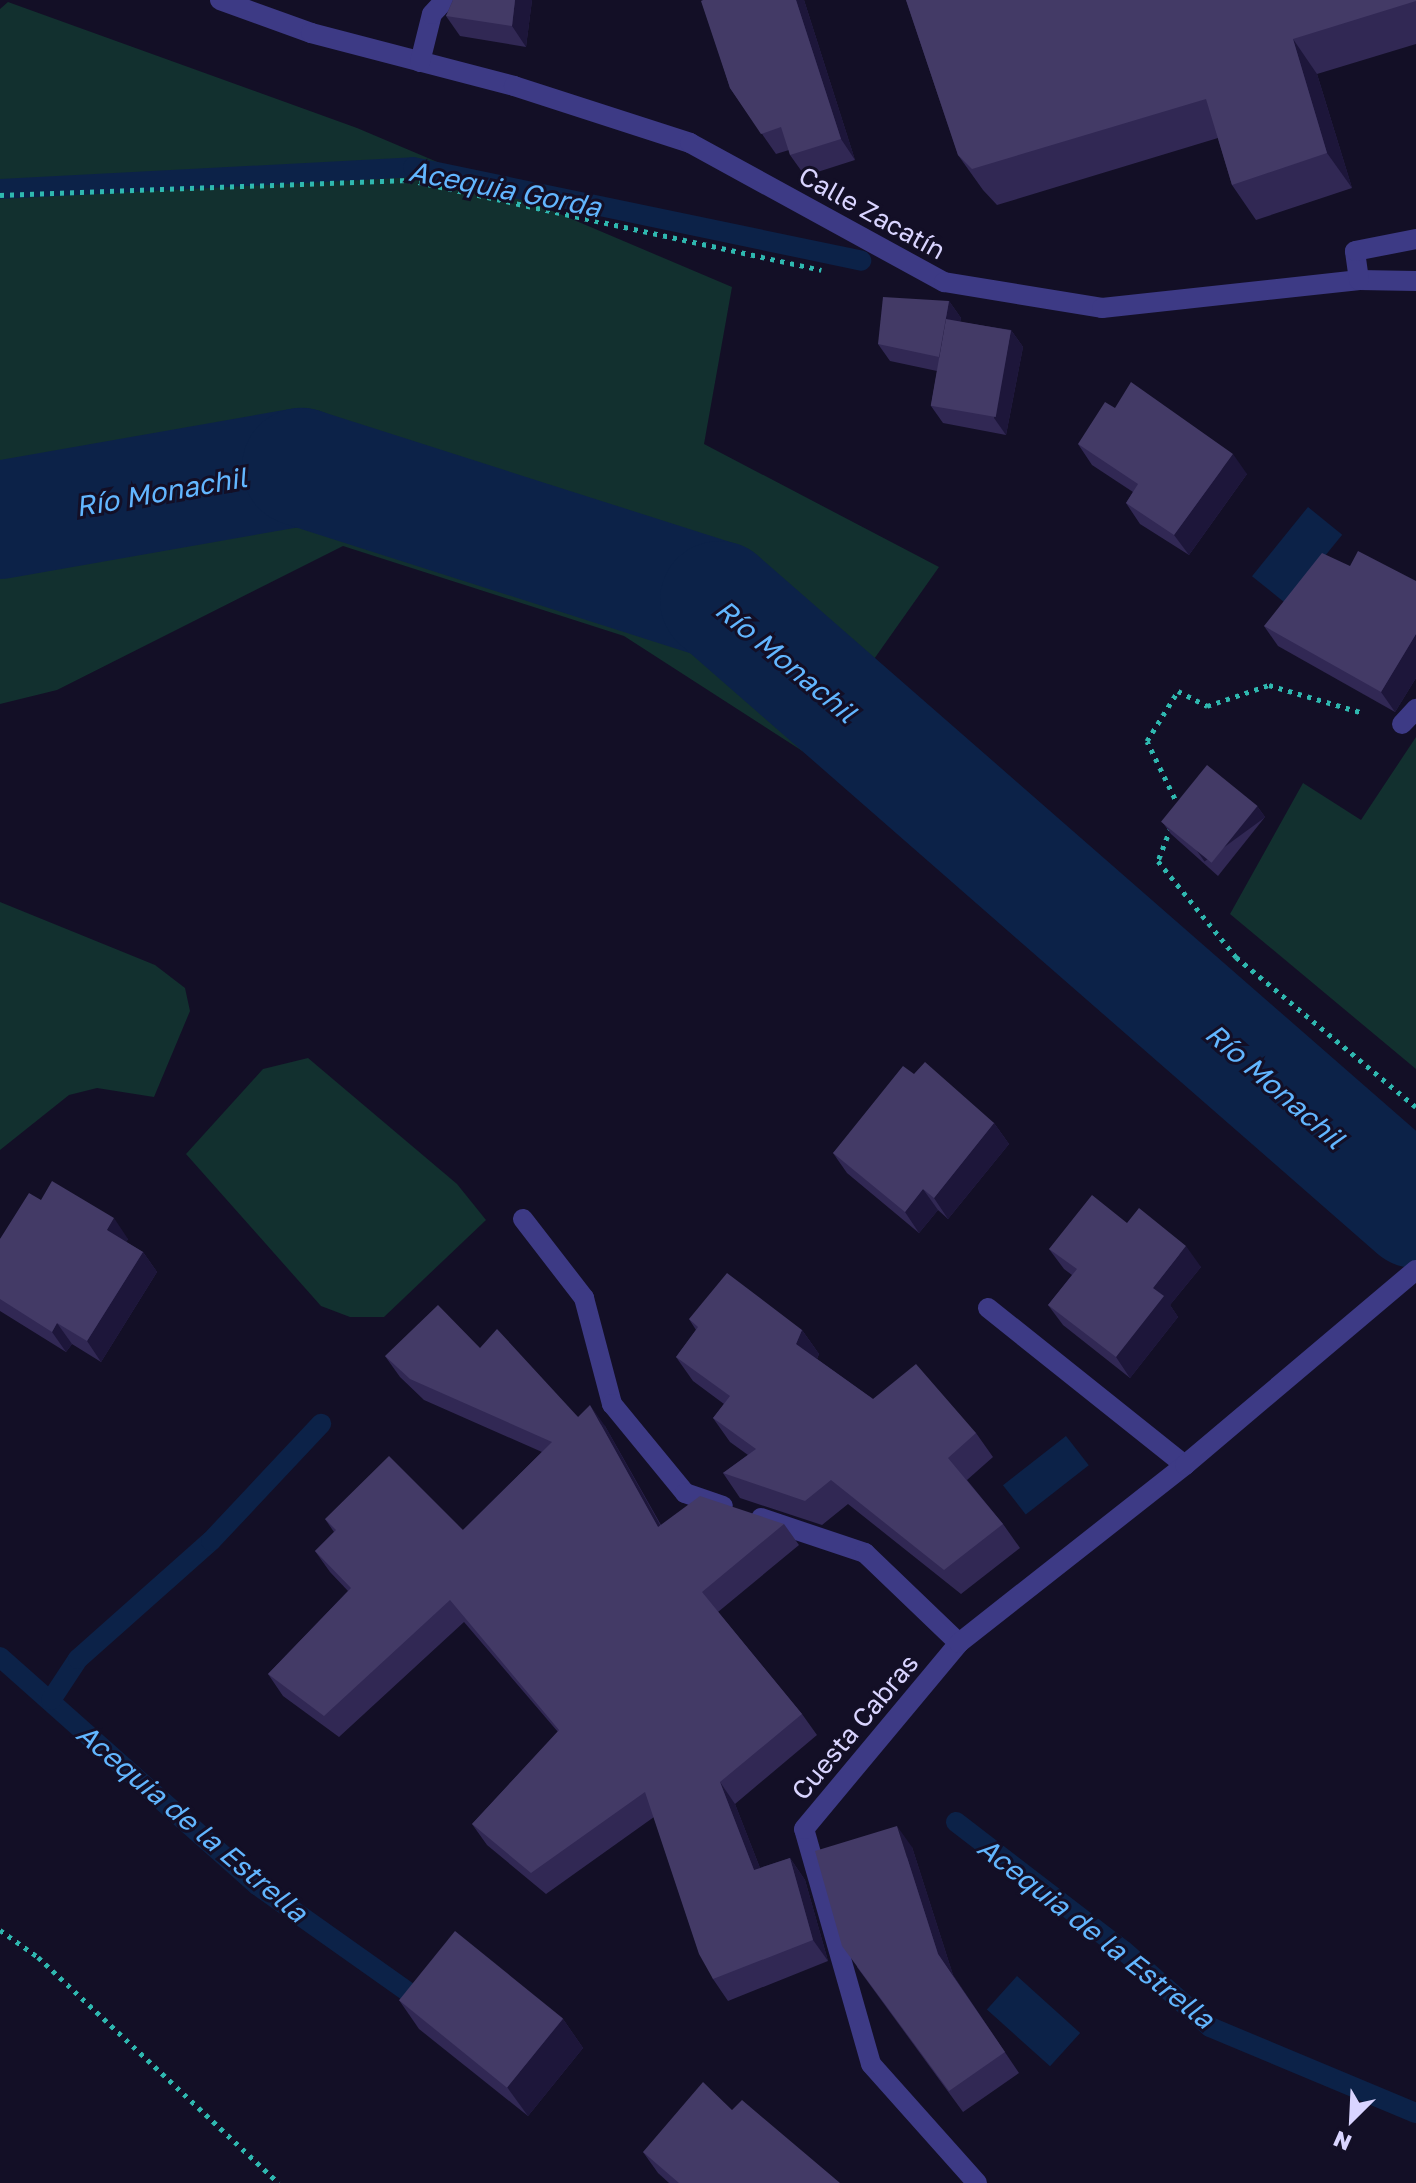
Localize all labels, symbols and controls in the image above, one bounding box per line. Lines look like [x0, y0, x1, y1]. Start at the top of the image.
water label: Acequia Gorda [406, 154, 604, 224]
street label: Calle Zacatín [793, 160, 951, 266]
water label: Río Monachil [73, 460, 249, 524]
water label: Río Monachil [709, 592, 863, 730]
water label: Río Monachil [1199, 1017, 1351, 1155]
street label: Cuesta Cabras [785, 1648, 925, 1806]
water label: Acequia de la Estrella [70, 1717, 314, 1929]
water label: Acequia de la Estrella [971, 1830, 1221, 2036]
north arrow [1312, 2079, 1392, 2159]
text: N [1329, 2126, 1355, 2157]

